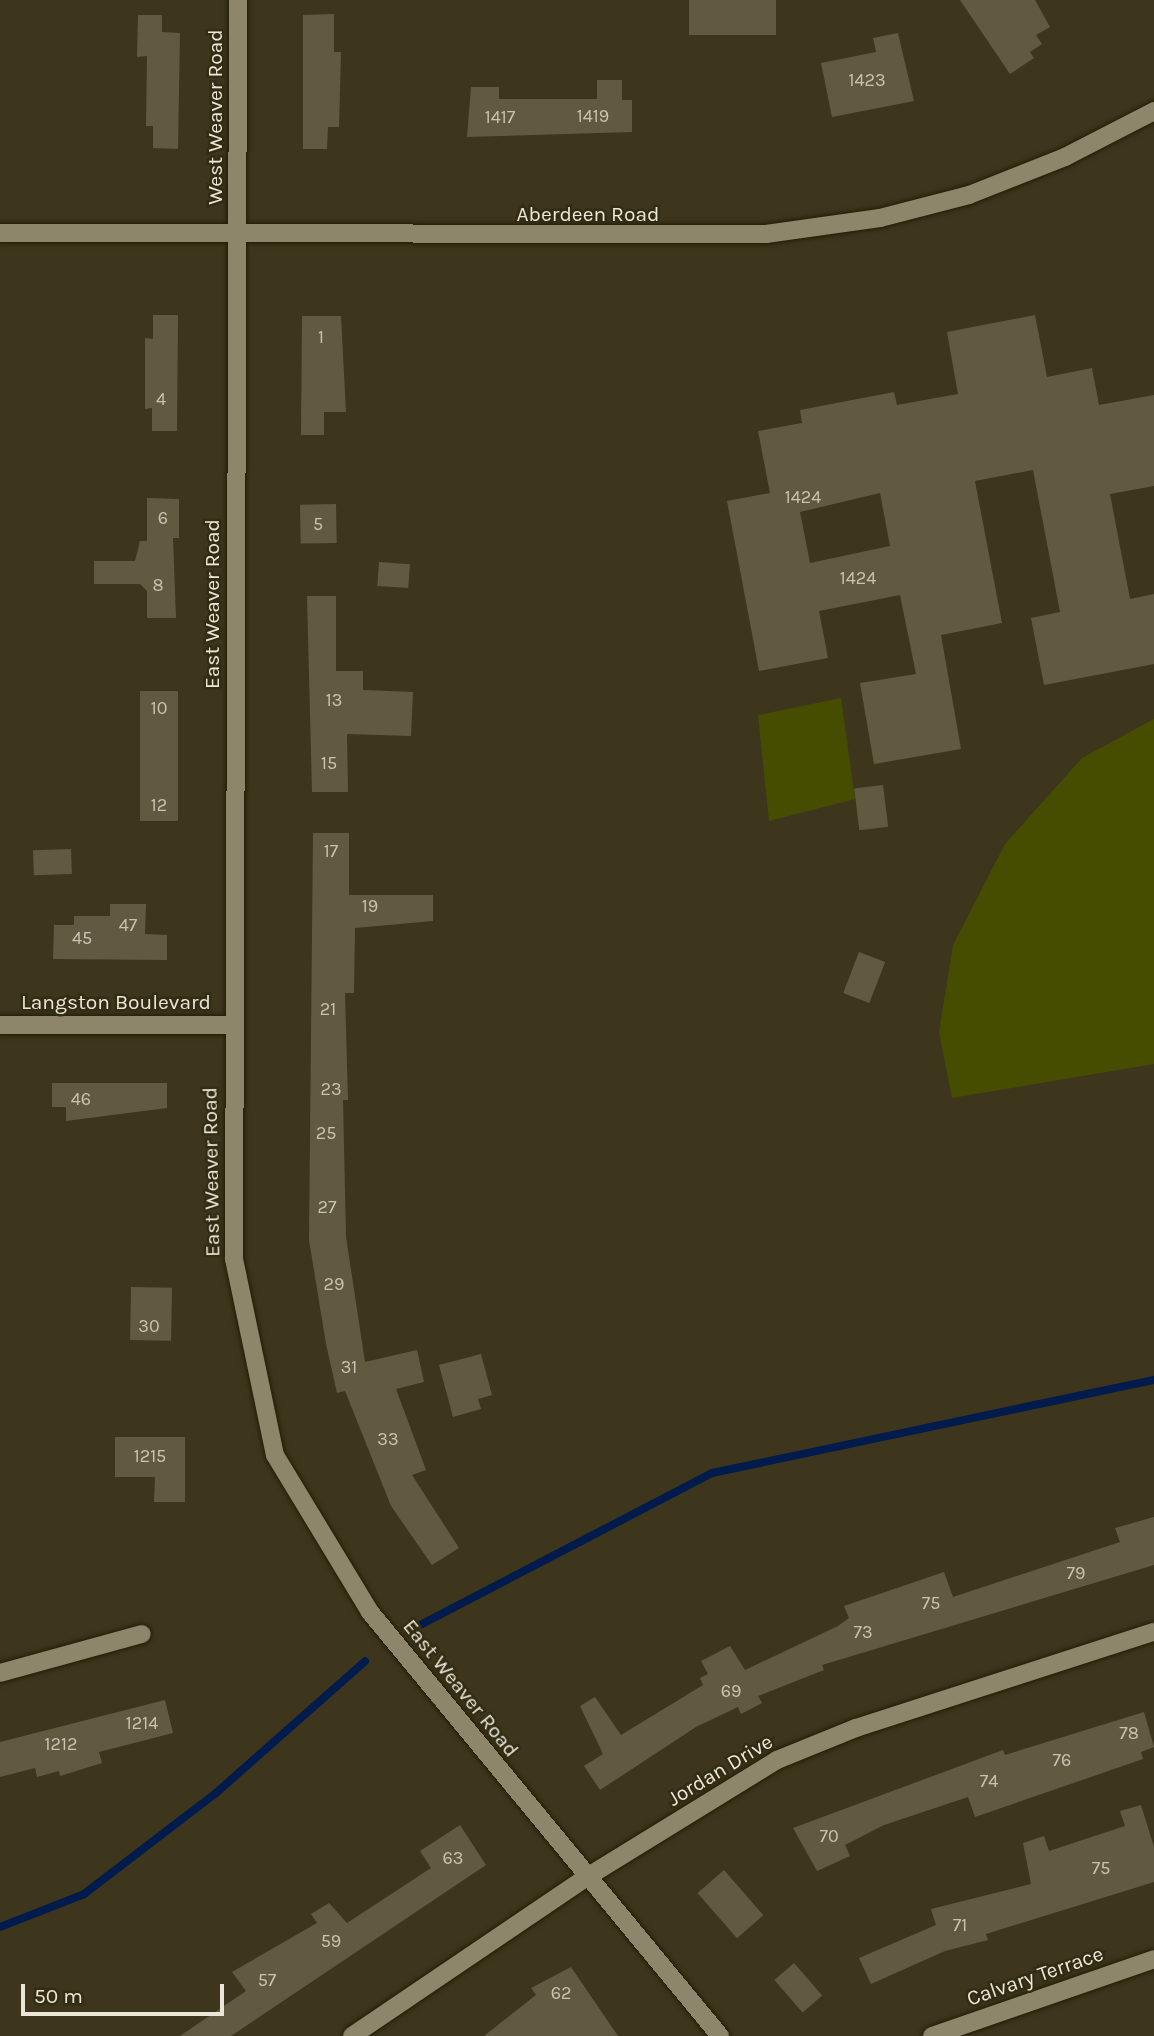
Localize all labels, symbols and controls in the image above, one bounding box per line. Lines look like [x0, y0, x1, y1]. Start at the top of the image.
street label: West Weaver Road [202, 29, 228, 205]
house number: 1423 [848, 69, 886, 91]
house number: 1419 [577, 105, 609, 127]
house number: 1417 [485, 106, 515, 128]
street label: Aberdeen Road [517, 201, 659, 227]
house number: 1 [318, 326, 324, 348]
house number: 4 [156, 388, 166, 410]
house number: 1424 [785, 486, 821, 508]
house number: 6 [158, 507, 168, 529]
house number: 5 [313, 513, 323, 535]
street label: East Weaver Road [199, 519, 225, 689]
house number: 1424 [840, 567, 876, 589]
house number: 8 [152, 574, 164, 596]
house number: 13 [326, 689, 342, 711]
house number: 10 [151, 697, 167, 719]
house number: 15 [321, 752, 337, 774]
house number: 12 [151, 794, 167, 816]
house number: 17 [324, 840, 338, 862]
house number: 19 [362, 895, 378, 917]
house number: 47 [119, 914, 137, 936]
house number: 45 [72, 927, 92, 949]
street label: Langston Boulevard [21, 989, 211, 1015]
house number: 21 [320, 998, 336, 1020]
house number: 23 [320, 1078, 342, 1100]
street label: East Weaver Road [197, 1087, 225, 1257]
house number: 46 [71, 1088, 91, 1110]
house number: 25 [316, 1122, 336, 1144]
house number: 27 [318, 1196, 336, 1218]
house number: 29 [324, 1273, 344, 1295]
house number: 30 [138, 1315, 160, 1337]
house number: 31 [341, 1356, 357, 1378]
house number: 33 [377, 1428, 399, 1450]
house number: 1215 [134, 1445, 166, 1467]
house number: 79 [1067, 1562, 1085, 1584]
house number: 75 [922, 1592, 940, 1614]
street label: East Weaver Road [398, 1614, 524, 1762]
house number: 73 [853, 1621, 873, 1643]
house number: 69 [721, 1680, 741, 1702]
house number: 1214 [126, 1712, 158, 1734]
house number: 78 [1119, 1722, 1139, 1744]
street label: Jordan Drive [663, 1729, 777, 1811]
house number: 1212 [45, 1733, 77, 1755]
house number: 76 [1053, 1749, 1071, 1771]
house number: 74 [980, 1770, 998, 1792]
house number: 70 [819, 1825, 839, 1847]
house number: 63 [443, 1847, 463, 1869]
house number: 75 [1092, 1857, 1110, 1879]
house number: 71 [953, 1914, 967, 1936]
house number: 59 [321, 1930, 341, 1952]
street label: Calvary Terrace [963, 1941, 1107, 2011]
scale bar [24, 1969, 228, 2013]
house number: 57 [258, 1969, 276, 1991]
house number: 62 [551, 1982, 571, 2004]
text: 50 m [34, 1984, 83, 2008]

